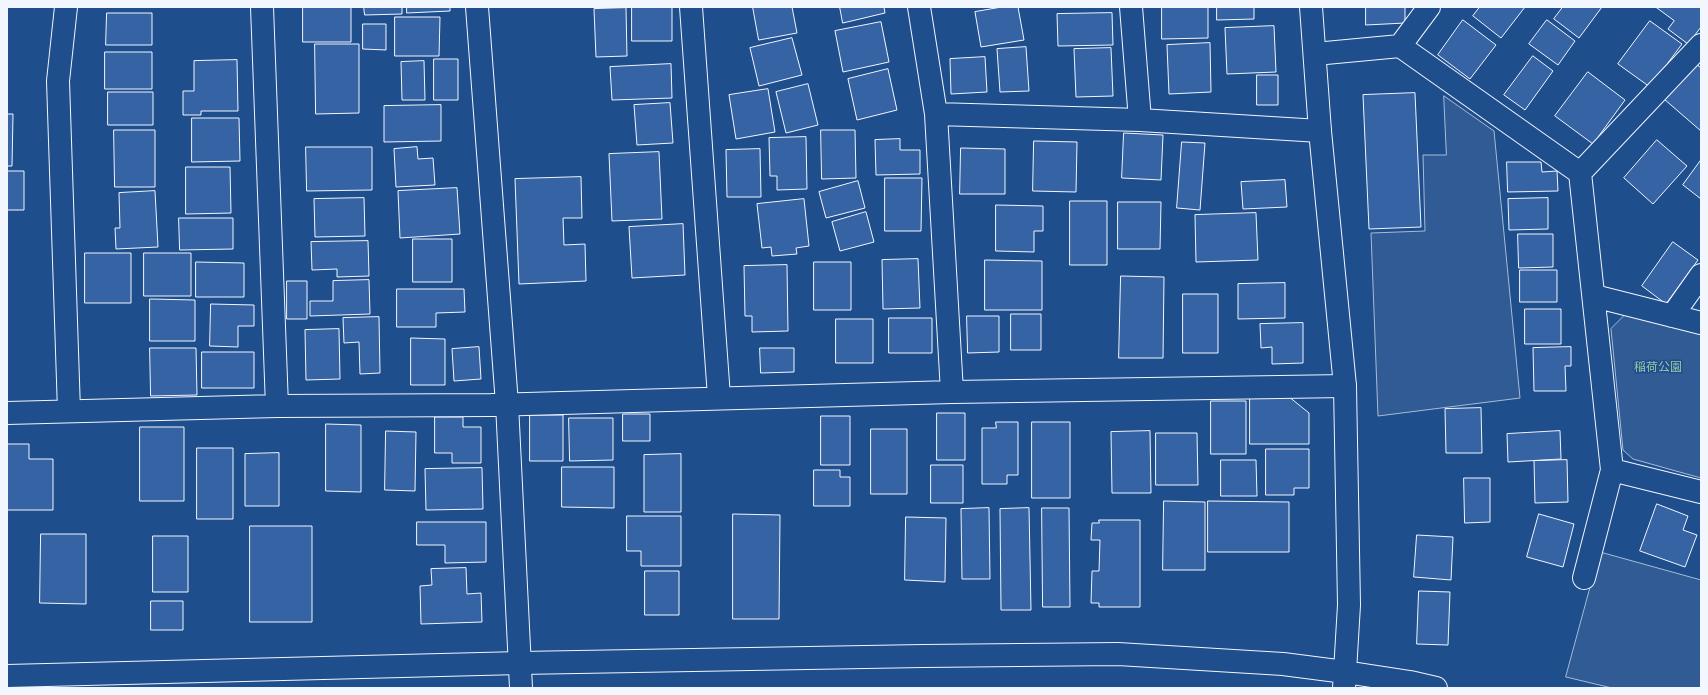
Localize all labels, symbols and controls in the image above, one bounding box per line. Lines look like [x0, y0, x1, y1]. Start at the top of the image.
park label: 稲荷公園 [1634, 360, 1682, 374]

